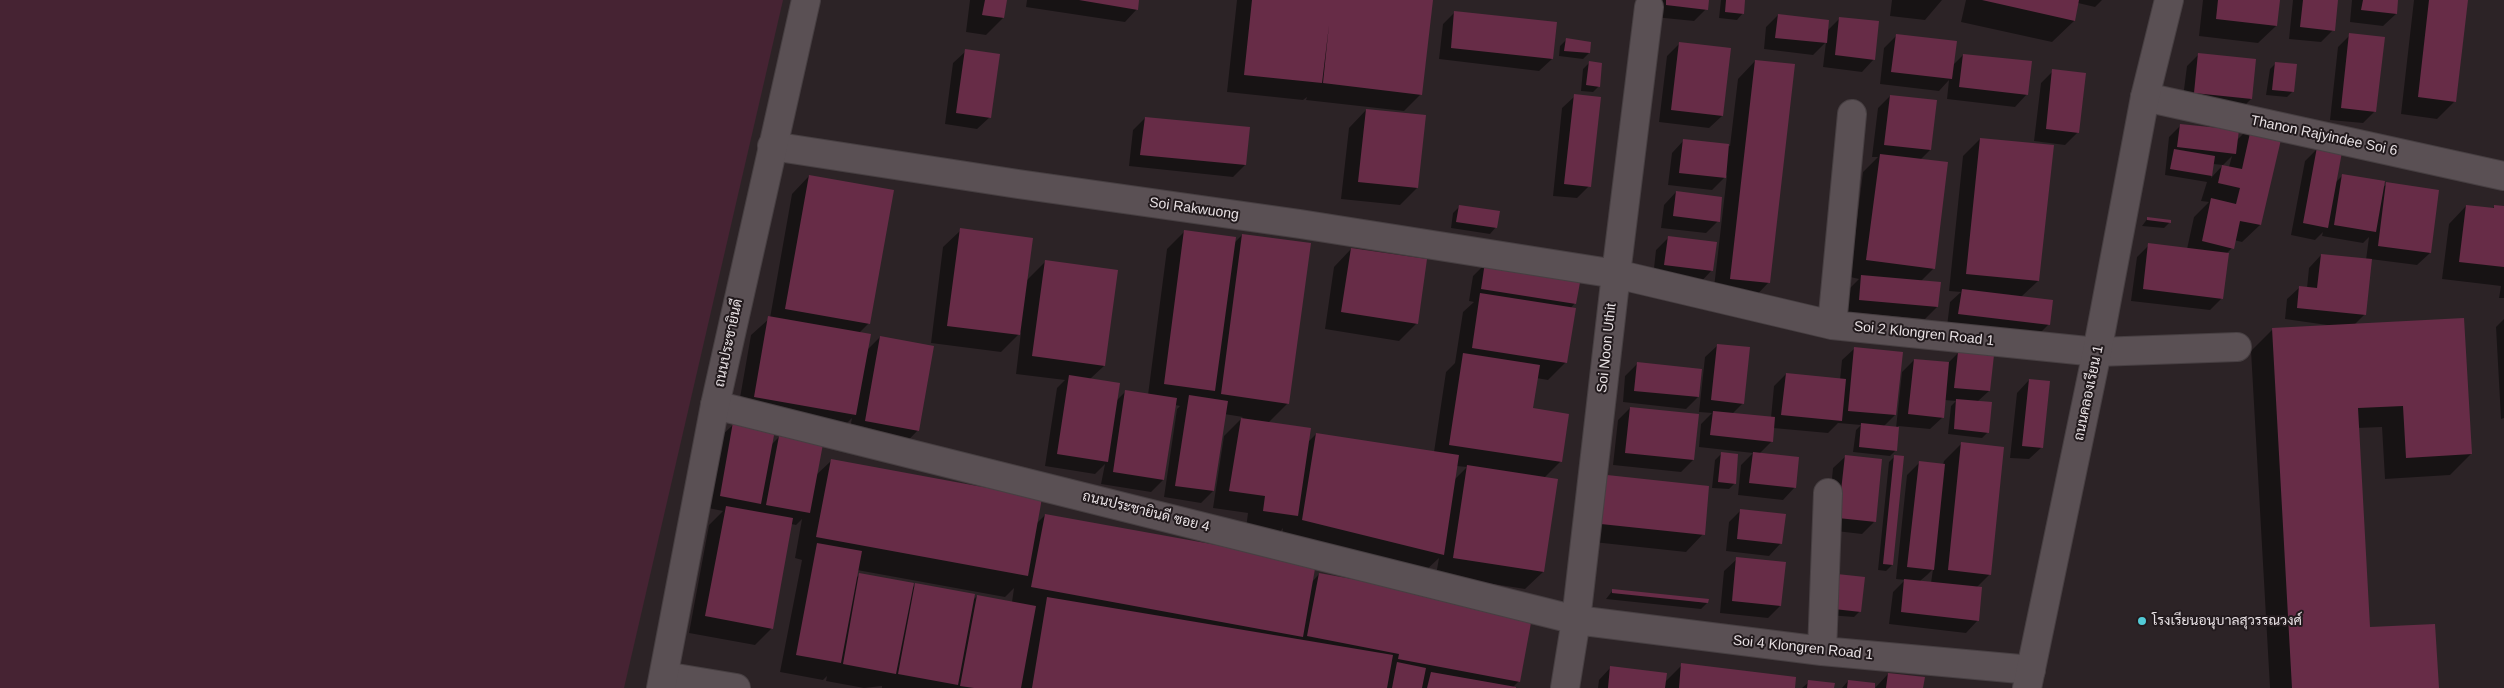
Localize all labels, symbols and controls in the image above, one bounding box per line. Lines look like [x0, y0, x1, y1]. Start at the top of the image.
street label: Thanon Rajyindee Soi 6 [2249, 112, 2399, 160]
street label: Soi Rakwuong [1148, 194, 1240, 224]
street label: ถนนประชายินดี [711, 297, 747, 389]
street label: Soi Noon Uthit [1594, 302, 1620, 394]
street label: Soi 2 Klongren Road 1 [1853, 318, 1995, 350]
street label: ถนนคลองเรียน 1 [2071, 344, 2107, 442]
street label: ถนนประชายินดี ซอย 4 [1081, 488, 1211, 536]
place label: โรงเรียนอนุบาลสุวรรณวงศ์ [2152, 613, 2302, 629]
marker: โรงเรียนอนุบาลสุวรรณวงศ์ [2136, 615, 2148, 627]
street label: Soi 4 Klongren Road 1 [1732, 632, 1874, 664]

